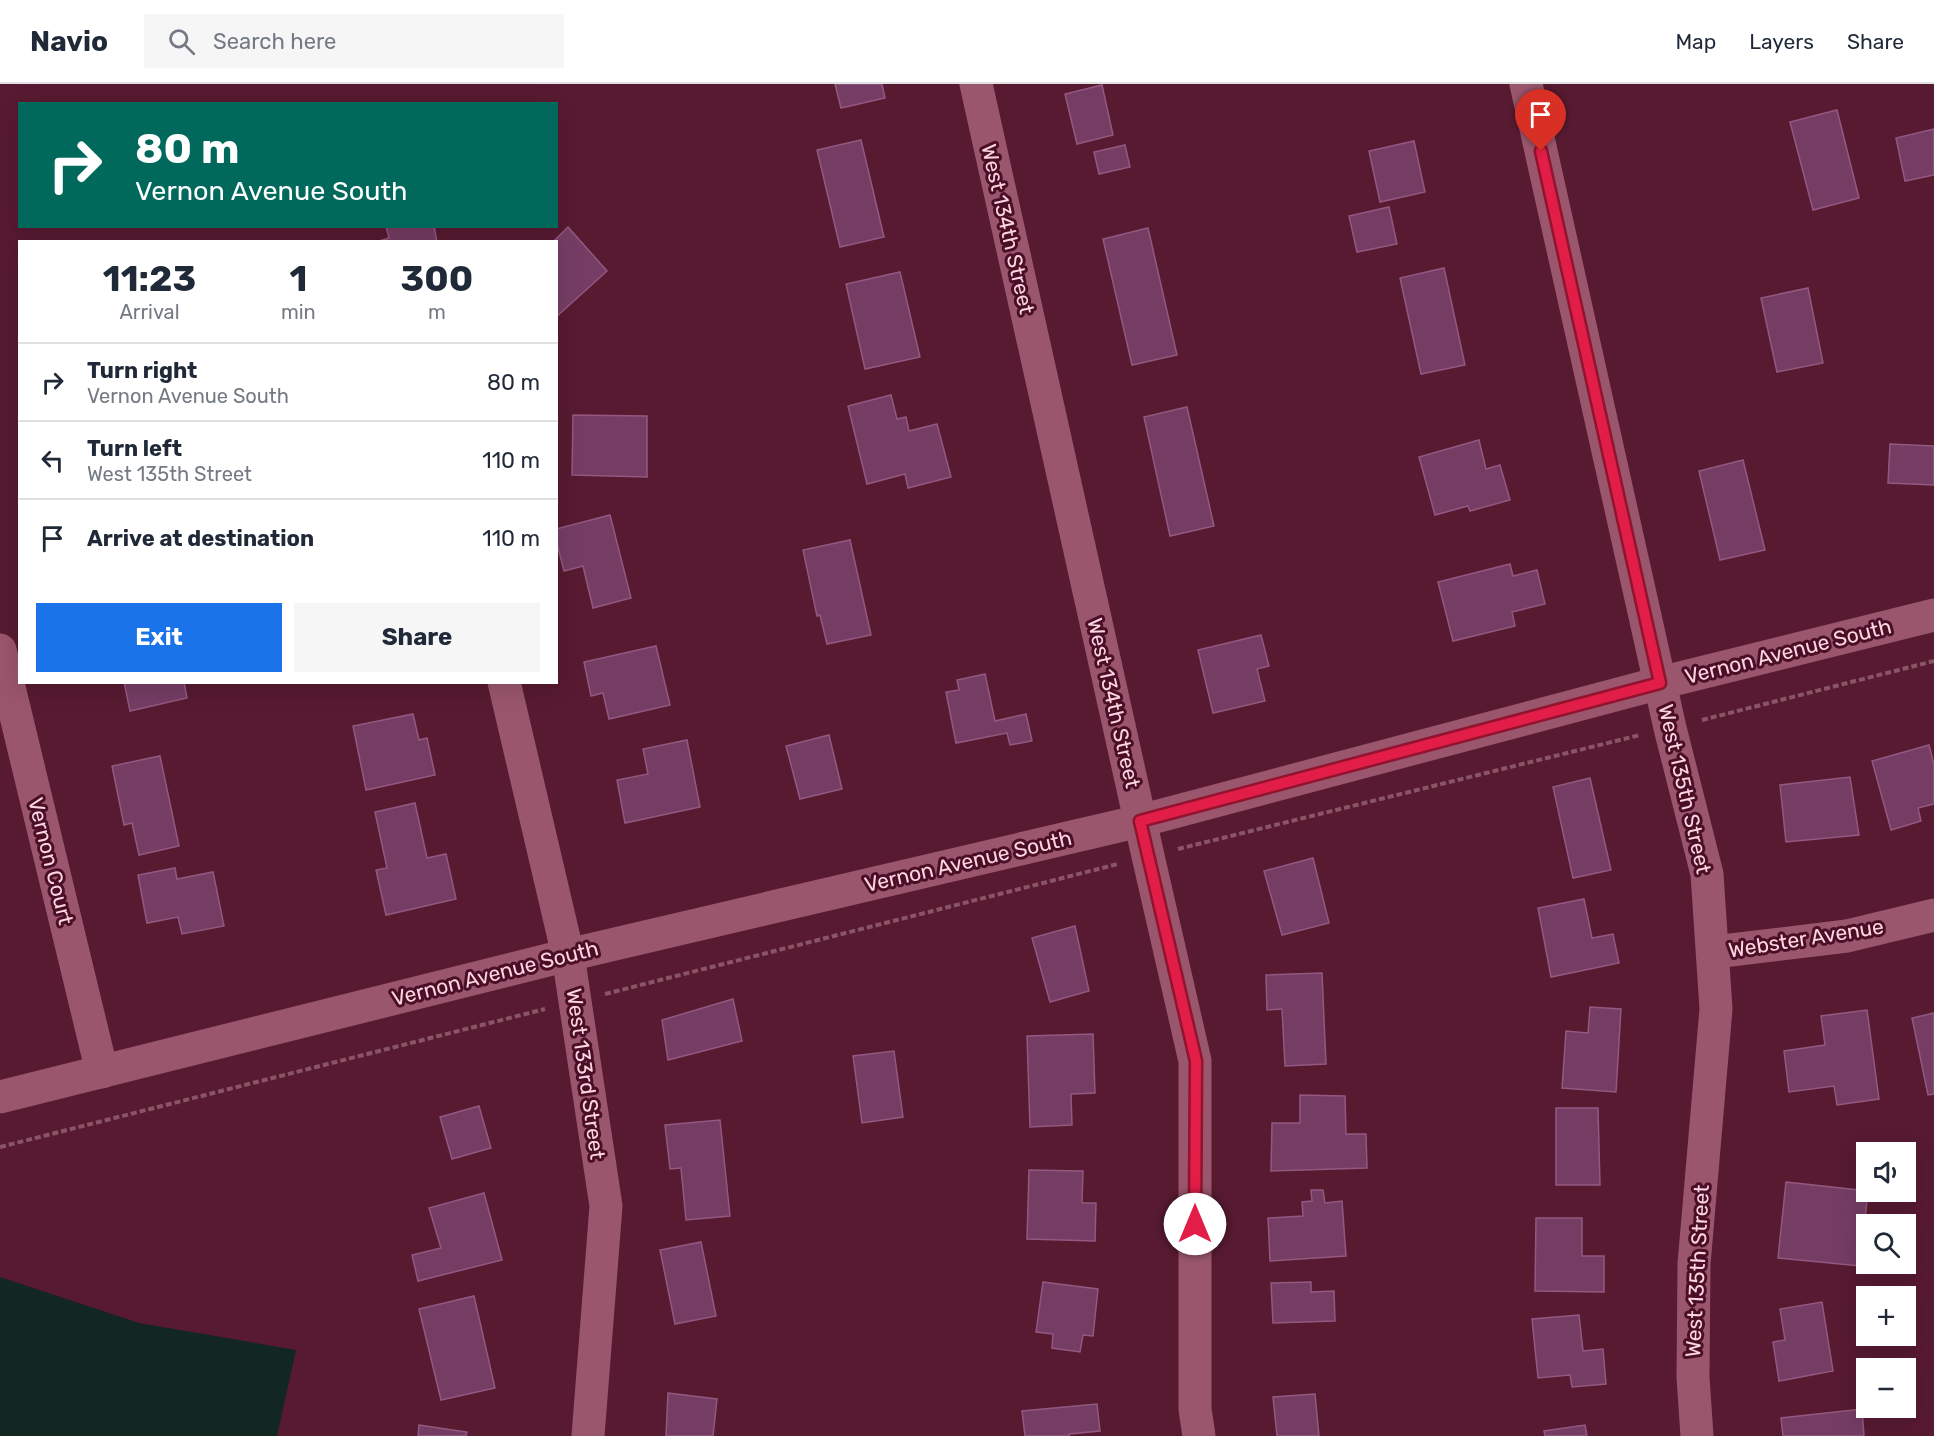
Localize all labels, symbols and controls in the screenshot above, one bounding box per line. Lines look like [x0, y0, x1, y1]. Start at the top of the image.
search box [144, 14, 564, 68]
text: Navio [30, 25, 108, 58]
icon: search [165, 25, 198, 58]
text: Search here [213, 28, 336, 55]
text: Map [1675, 29, 1716, 54]
text: Layers [1749, 29, 1814, 54]
text: Share [1847, 29, 1904, 54]
pin [1515, 89, 1566, 151]
icon: arrive [1524, 98, 1557, 131]
text: 80 m [135, 124, 239, 174]
icon: right [36, 126, 114, 204]
street label: West 134th Street [976, 142, 1040, 316]
text: Vernon Avenue South [135, 175, 408, 207]
text: 11:23 [103, 257, 196, 300]
text: 1 [289, 257, 307, 300]
text: 300 [401, 257, 473, 300]
text: Arrival [119, 300, 180, 324]
text: min [281, 300, 316, 324]
text: m [428, 300, 446, 324]
text: Turn right [87, 357, 197, 384]
icon: right [36, 366, 69, 399]
text: 80 m [487, 369, 540, 396]
text: Vernon Avenue South [87, 384, 289, 408]
text: Turn left [87, 435, 182, 462]
icon: left [36, 444, 69, 477]
text: 110 m [482, 447, 540, 474]
text: West 135th Street [87, 462, 252, 486]
icon: arrive [36, 522, 69, 555]
text: Arrive at destination [87, 525, 314, 552]
text: 110 m [482, 525, 540, 552]
button: Exit [36, 603, 282, 672]
button: Share [294, 603, 540, 672]
street label: Vernon Avenue South [1682, 613, 1894, 689]
street label: West 134th Street [1082, 616, 1146, 790]
street label: West 135th Street [1653, 702, 1717, 876]
street label: Vernon Court [23, 795, 79, 927]
street label: Vernon Avenue South [862, 825, 1074, 897]
street label: Webster Avenue [1727, 913, 1885, 963]
street label: Vernon Avenue South [389, 935, 601, 1011]
street label: West 133rd Street [562, 987, 610, 1161]
map controls [1856, 1142, 1916, 1418]
button: sound [1856, 1142, 1916, 1202]
street label: West 135th Street [1680, 1184, 1714, 1358]
position arrow [1163, 1192, 1227, 1256]
button: search [1856, 1214, 1916, 1274]
button: + [1856, 1286, 1916, 1346]
button: − [1856, 1358, 1916, 1418]

